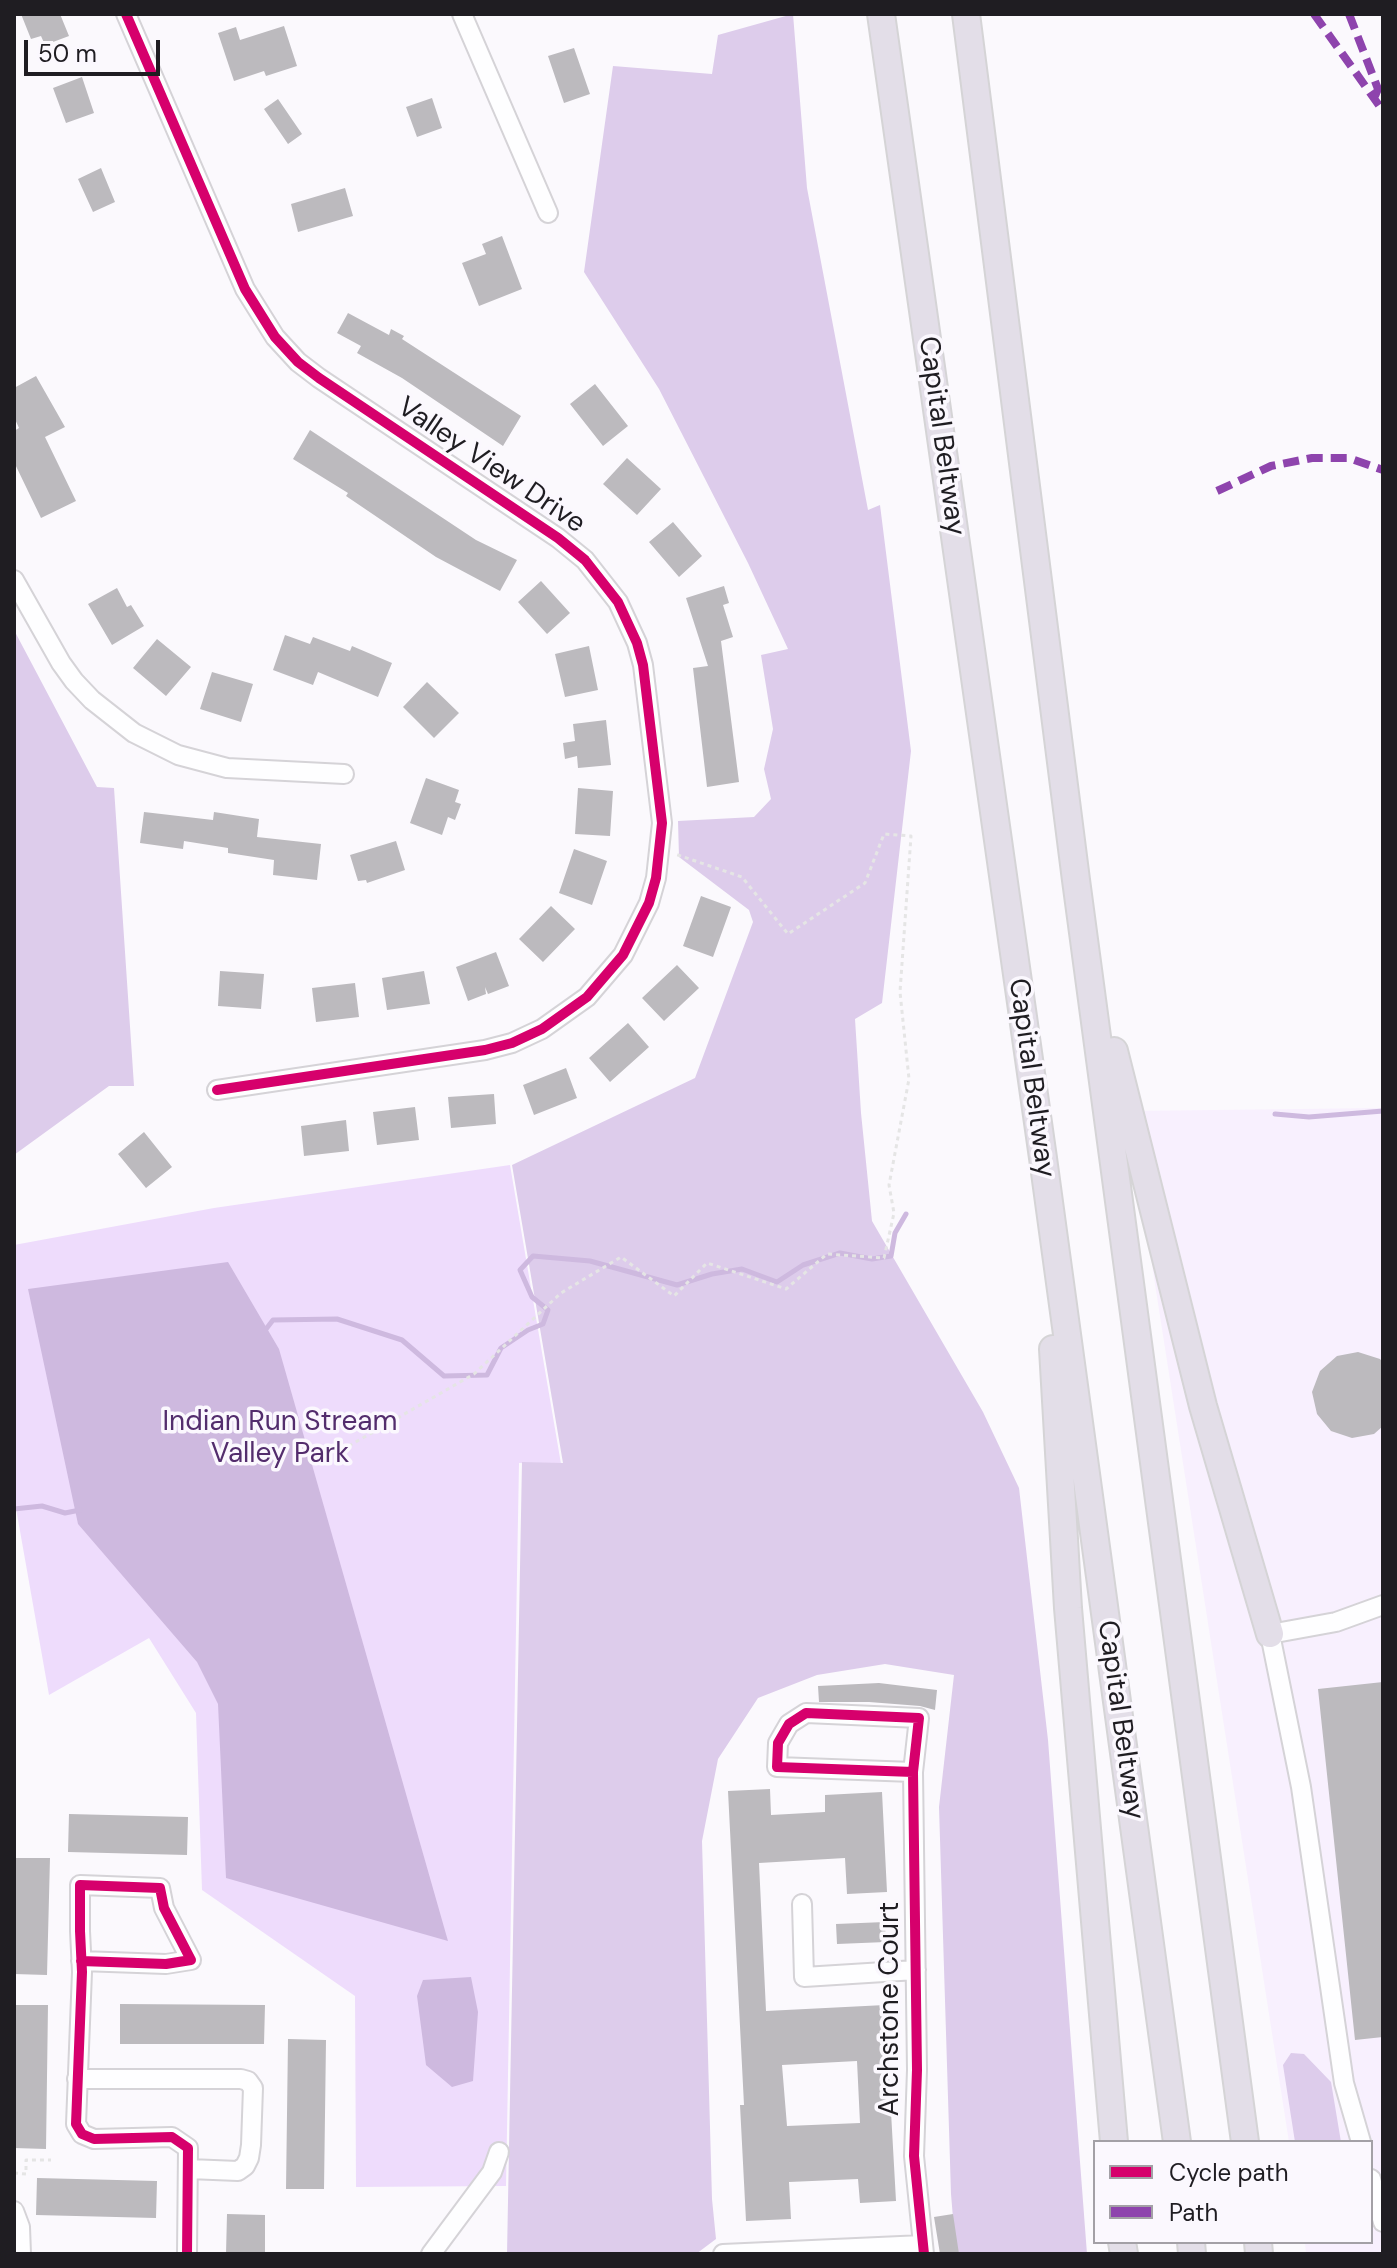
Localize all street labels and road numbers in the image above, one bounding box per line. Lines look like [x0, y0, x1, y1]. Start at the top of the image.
street label: Capital Beltway [910, 334, 972, 538]
street label: Valley View Drive [391, 391, 591, 541]
street label: Capital Beltway [1000, 976, 1062, 1180]
street label: Capital Beltway [1089, 1618, 1151, 1822]
street label: Archstone Court [874, 1902, 908, 2116]

